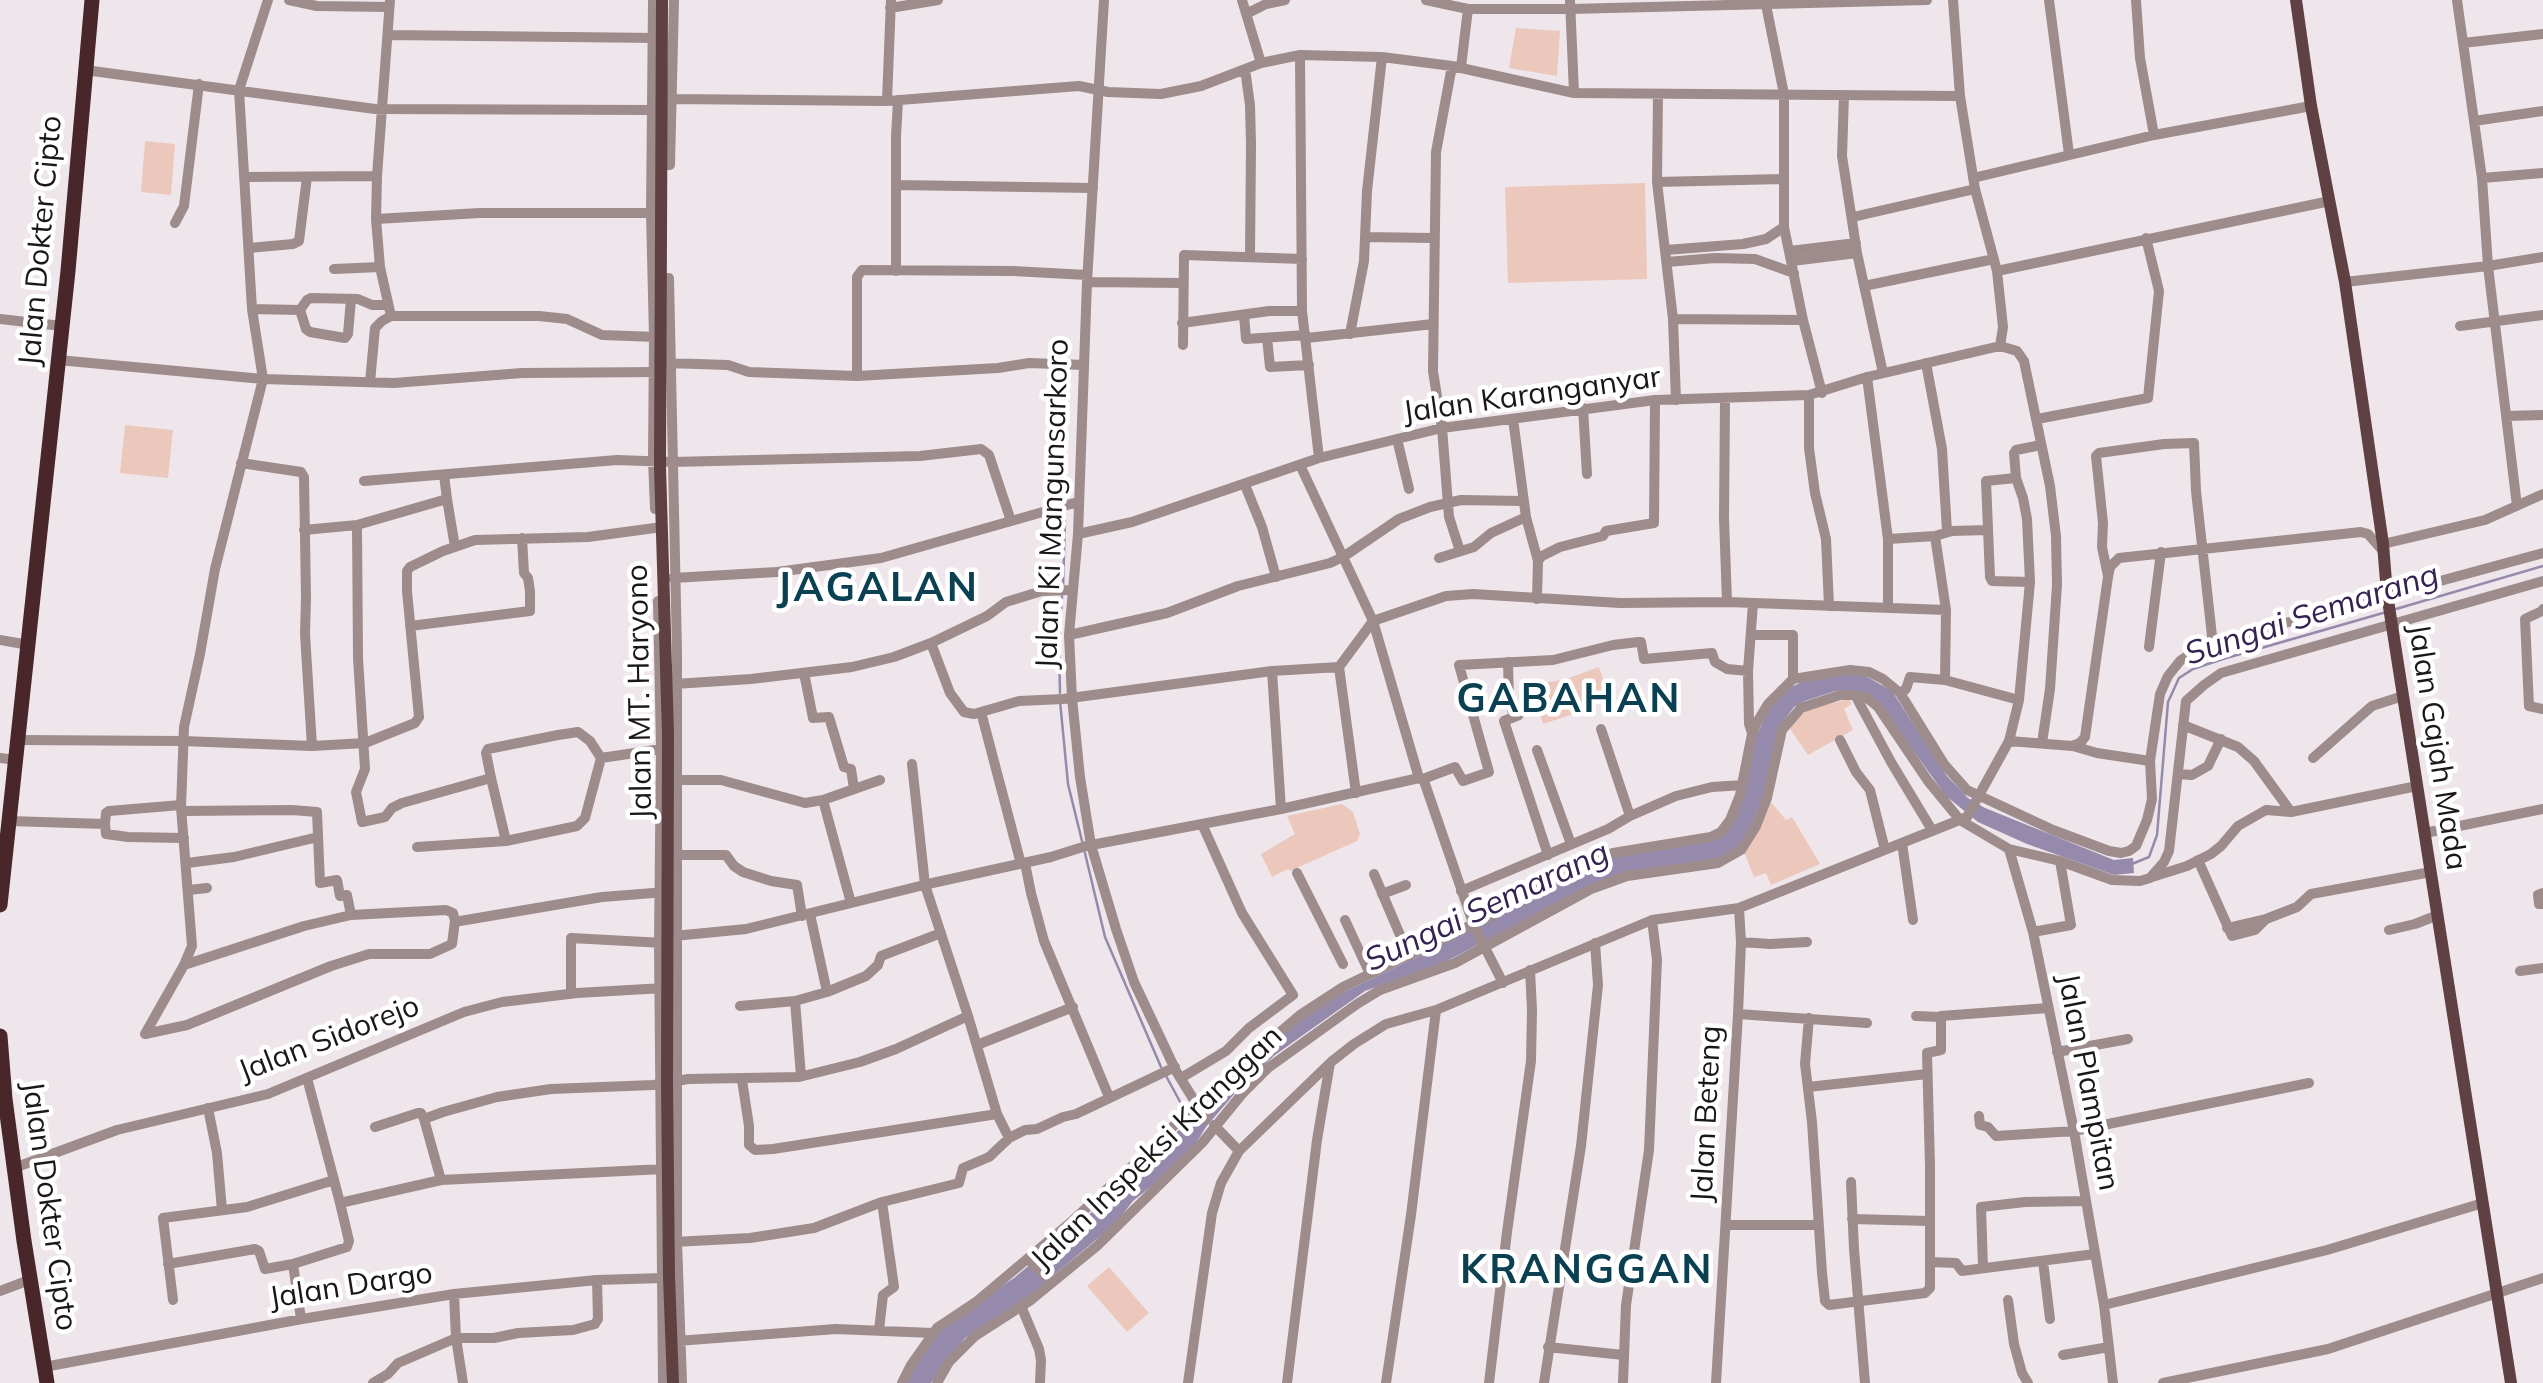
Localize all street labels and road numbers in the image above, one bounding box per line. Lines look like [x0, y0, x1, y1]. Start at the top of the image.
street label: Jalan Dokter Cipto [12, 114, 70, 368]
street label: Jalan Ki Mangunsarkoro [1029, 338, 1077, 670]
street label: Jalan Karanganyar [1401, 359, 1663, 431]
street label: Jalan MT. Haryono [620, 564, 660, 820]
street label: Jalan Gajah Mada [2400, 621, 2474, 873]
street label: Jalan Plampitan [2049, 970, 2127, 1194]
street label: Jalan Sidorejo [234, 988, 424, 1090]
street label: Jalan Inspeksi Kranggan [1024, 1019, 1290, 1277]
street label: Jalan Beteng [1684, 1024, 1730, 1204]
street label: Jalan Dokter Cipto [14, 1079, 84, 1333]
street label: Jalan Dargo [267, 1255, 435, 1317]

